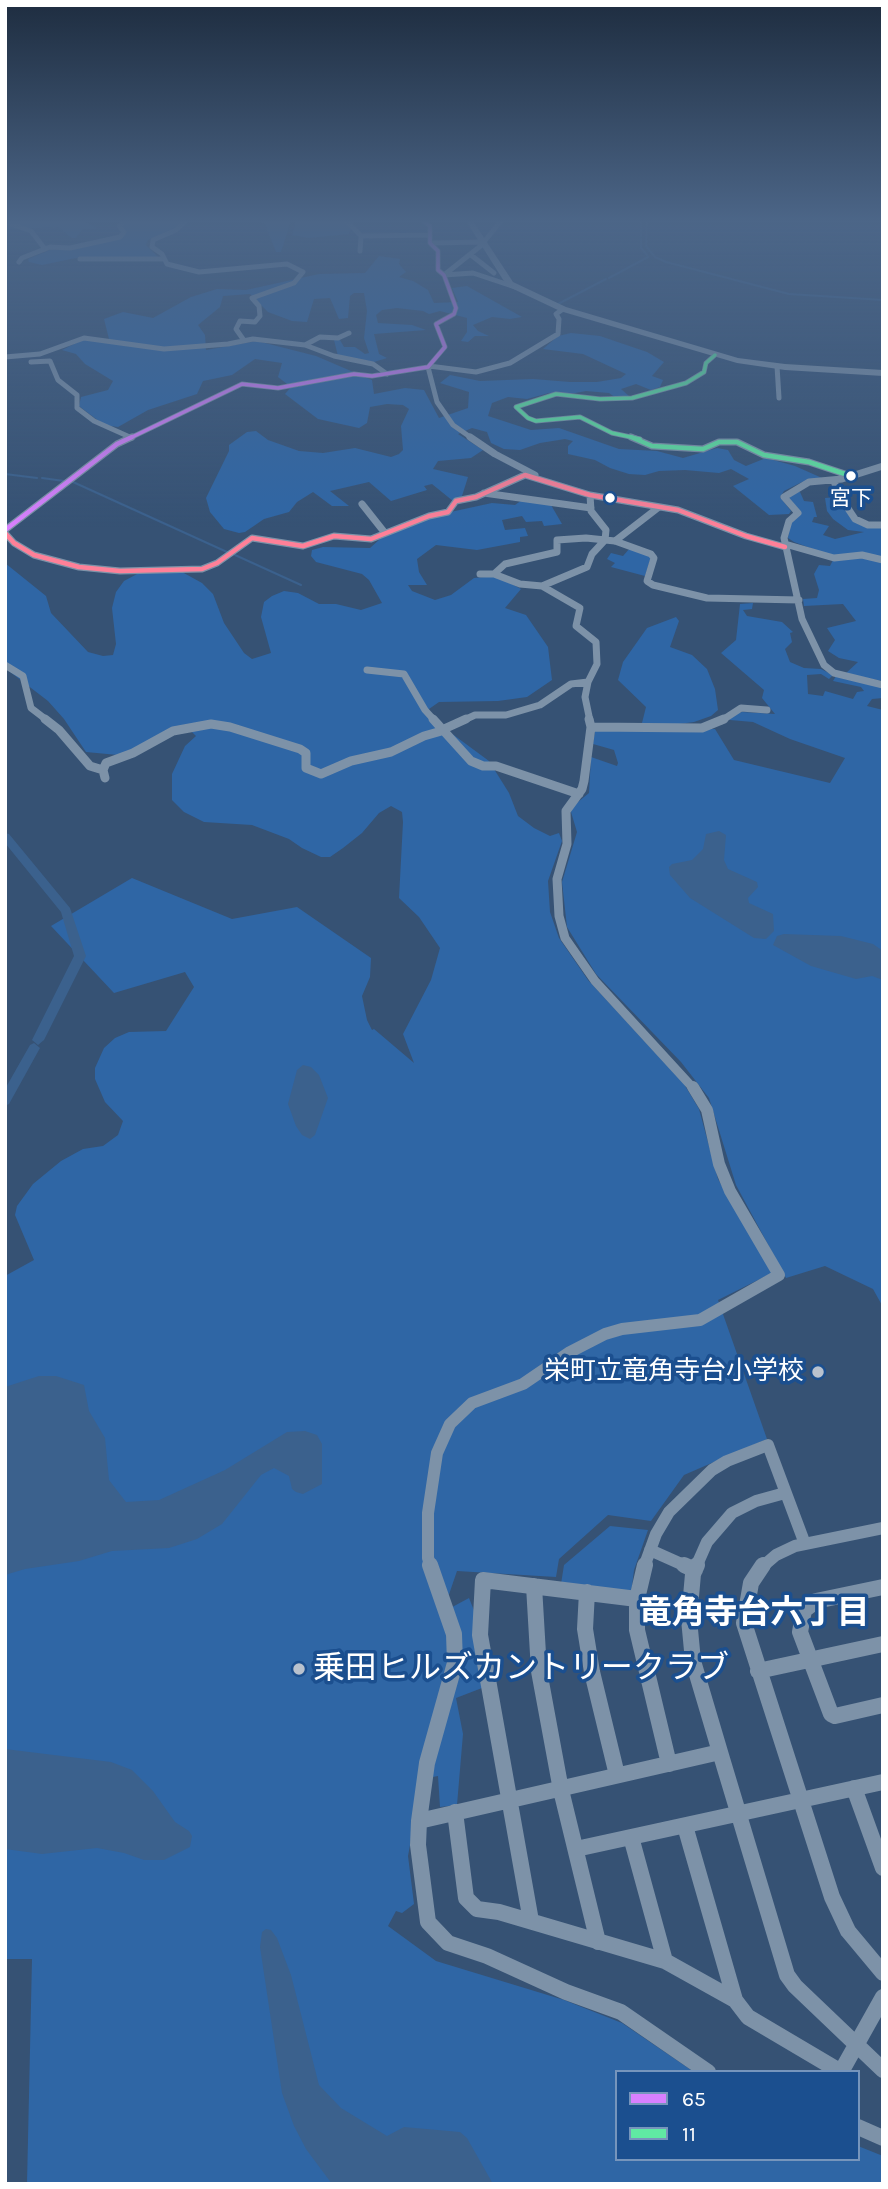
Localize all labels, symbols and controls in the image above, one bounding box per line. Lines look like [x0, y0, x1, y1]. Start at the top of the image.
marker: 宮下 [844, 469, 858, 483]
place label: 宮下 [830, 486, 872, 512]
unlabelled marker [603, 491, 617, 505]
place label: 栄町立竜角寺台小学校 [544, 1356, 804, 1388]
marker: 栄町立竜角寺台小学校 [810, 1364, 826, 1380]
district label: 竜角寺台六丁目 [639, 1594, 869, 1634]
place label: 乗田ヒルズカントリークラブ [313, 1650, 729, 1688]
marker: 乗田ヒルズカントリークラブ [291, 1661, 307, 1677]
legend [615, 2070, 860, 2161]
text: 65 [682, 2087, 706, 2111]
text: 11 [682, 2122, 696, 2146]

